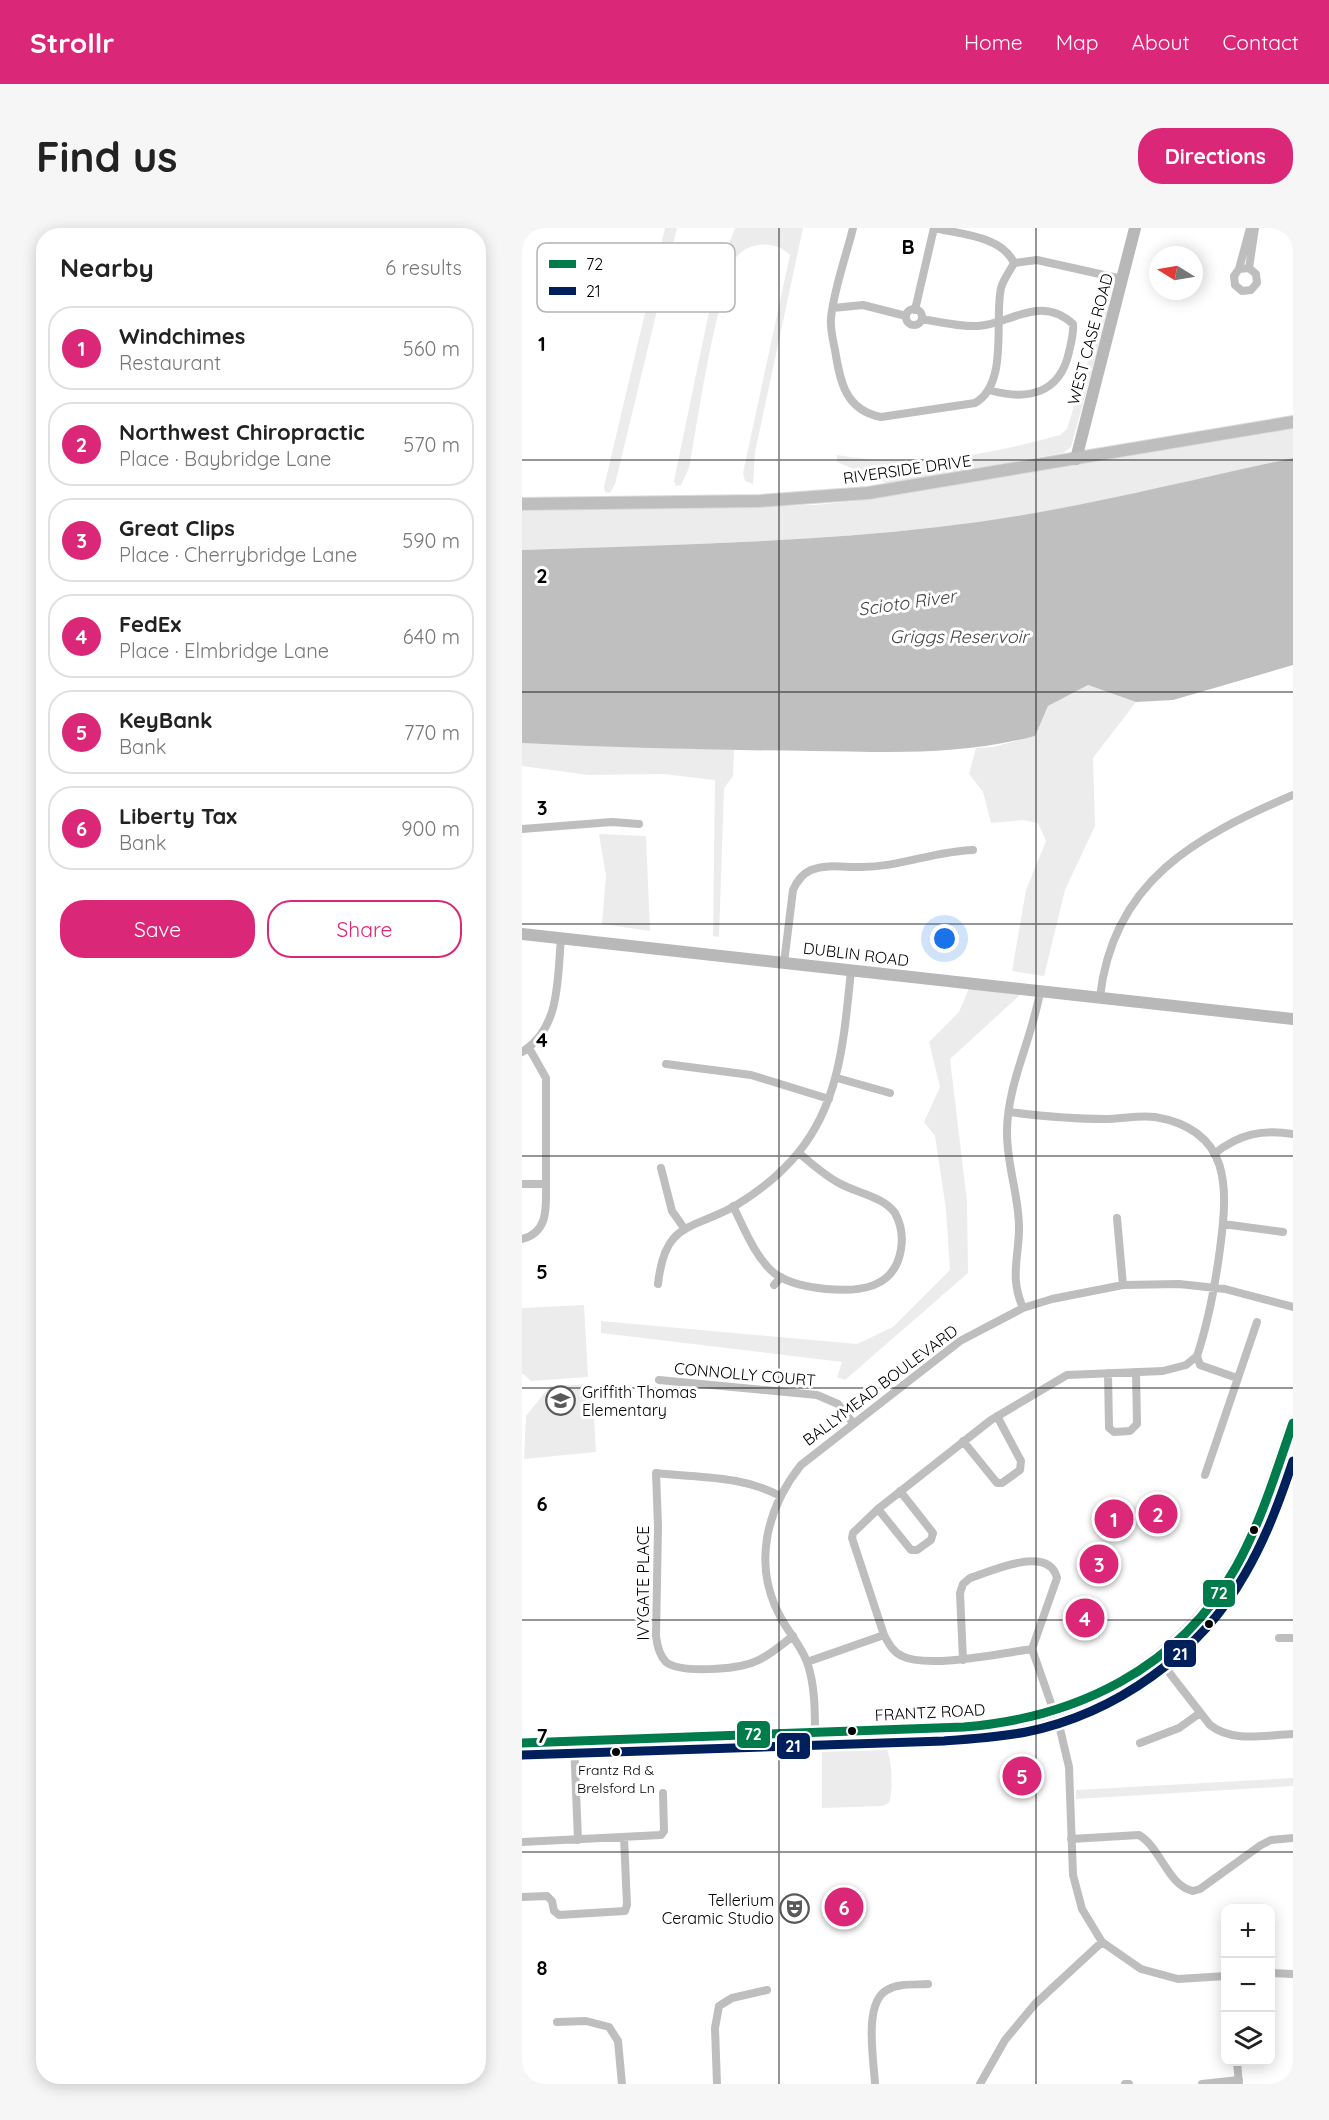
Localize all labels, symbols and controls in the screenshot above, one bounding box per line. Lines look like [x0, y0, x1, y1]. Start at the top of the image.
text: Strollr [30, 25, 114, 60]
text: Home [964, 29, 1023, 55]
text: Map [1056, 29, 1099, 55]
text: About [1132, 29, 1190, 55]
text: Contact [1223, 29, 1299, 55]
button: Directions [1138, 128, 1293, 184]
text: Find us [36, 130, 178, 183]
text: B [901, 234, 915, 259]
legend [537, 243, 735, 312]
north arrow [1149, 246, 1203, 300]
text: Nearby [60, 251, 154, 284]
text: 72 [586, 254, 603, 274]
text: 6 results [385, 255, 462, 280]
street label: WEST CASE ROAD [1063, 271, 1117, 407]
text: 21 [586, 281, 601, 301]
text: Windchimes [119, 322, 245, 350]
text: 1 [538, 331, 546, 356]
text: 1 [78, 336, 85, 361]
text: 560 m [403, 336, 460, 361]
text: Restaurant [119, 350, 221, 375]
text: Northwest Chiropractic [119, 418, 365, 446]
text: 2 [76, 432, 87, 457]
text: 570 m [403, 432, 460, 457]
text: Place · Baybridge Lane [119, 446, 331, 471]
street label: RIVERSIDE DRIVE [842, 450, 972, 488]
text: Great Clips [119, 514, 235, 542]
text: 3 [76, 528, 87, 553]
text: 590 m [402, 528, 460, 553]
text: Place · Cherrybridge Lane [119, 542, 357, 567]
text: 2 [536, 563, 548, 588]
water label: Scioto River [857, 584, 959, 621]
text: FedEx [119, 610, 181, 638]
text: 4 [76, 624, 87, 649]
text: 640 m [403, 624, 460, 649]
water label: Griggs Reservoir [890, 625, 1030, 648]
text: Place · Elmbridge Lane [119, 638, 329, 663]
text: KeyBank [119, 706, 213, 734]
text: 5 [76, 720, 87, 745]
text: 770 m [404, 720, 460, 745]
text: Bank [119, 734, 166, 759]
text: 3 [537, 795, 547, 820]
text: Liberty Tax [119, 802, 237, 830]
text: 6 [76, 816, 87, 841]
text: 900 m [401, 816, 460, 841]
text: Bank [119, 830, 166, 855]
button: Save [60, 900, 255, 958]
button: Share [267, 900, 462, 958]
your location [930, 924, 959, 953]
street label: DUBLIN ROAD [802, 938, 910, 970]
text: 4 [536, 1027, 548, 1052]
text: 5 [536, 1259, 548, 1284]
street label: BALLYMEAD BOULEVARD [799, 1320, 961, 1450]
street label: CONNOLLY COURT [673, 1358, 817, 1390]
place label: Griffith Thomas Elementary [582, 1382, 697, 1420]
school or university icon: Griffith Thomas Elementary [545, 1385, 577, 1417]
text: 6 [536, 1491, 548, 1516]
pin: 2 [1138, 1492, 1178, 1536]
pin: 1 [1094, 1496, 1134, 1542]
unlabelled marker [1248, 1524, 1260, 1536]
street label: IVYGATE PLACE [633, 1526, 653, 1640]
pin: 3 [1080, 1542, 1118, 1586]
line badge: 72 [1202, 1579, 1236, 1608]
text: 72 [1210, 1583, 1228, 1603]
pin: 4 [1066, 1596, 1104, 1640]
unlabelled marker [1203, 1618, 1215, 1630]
line badge: 21 [1163, 1639, 1197, 1668]
text: 21 [1172, 1644, 1188, 1664]
street label: FRANTZ ROAD [874, 1699, 986, 1725]
line badge: 72 [736, 1720, 771, 1749]
text: 7 [537, 1723, 548, 1748]
text: 72 [744, 1724, 762, 1744]
unlabelled marker [846, 1725, 858, 1737]
line badge: 21 [776, 1732, 811, 1760]
text: 21 [785, 1736, 801, 1756]
marker: Frantz Rd & Brelsford Ln [610, 1746, 622, 1758]
pin: 5 [1002, 1754, 1042, 1798]
place label: Frantz Rd & Brelsford Ln [577, 1761, 655, 1797]
pin: 6 [824, 1884, 864, 1930]
place label: Tellerium Ceramic Studio [662, 1890, 774, 1928]
theatre icon: Tellerium Ceramic Studio [779, 1893, 811, 1925]
map controls [1221, 1904, 1275, 2066]
button: + [1221, 1904, 1275, 1958]
text: 8 [537, 1955, 548, 1980]
button: − [1221, 1958, 1275, 2012]
button: layers [1221, 2012, 1275, 2066]

